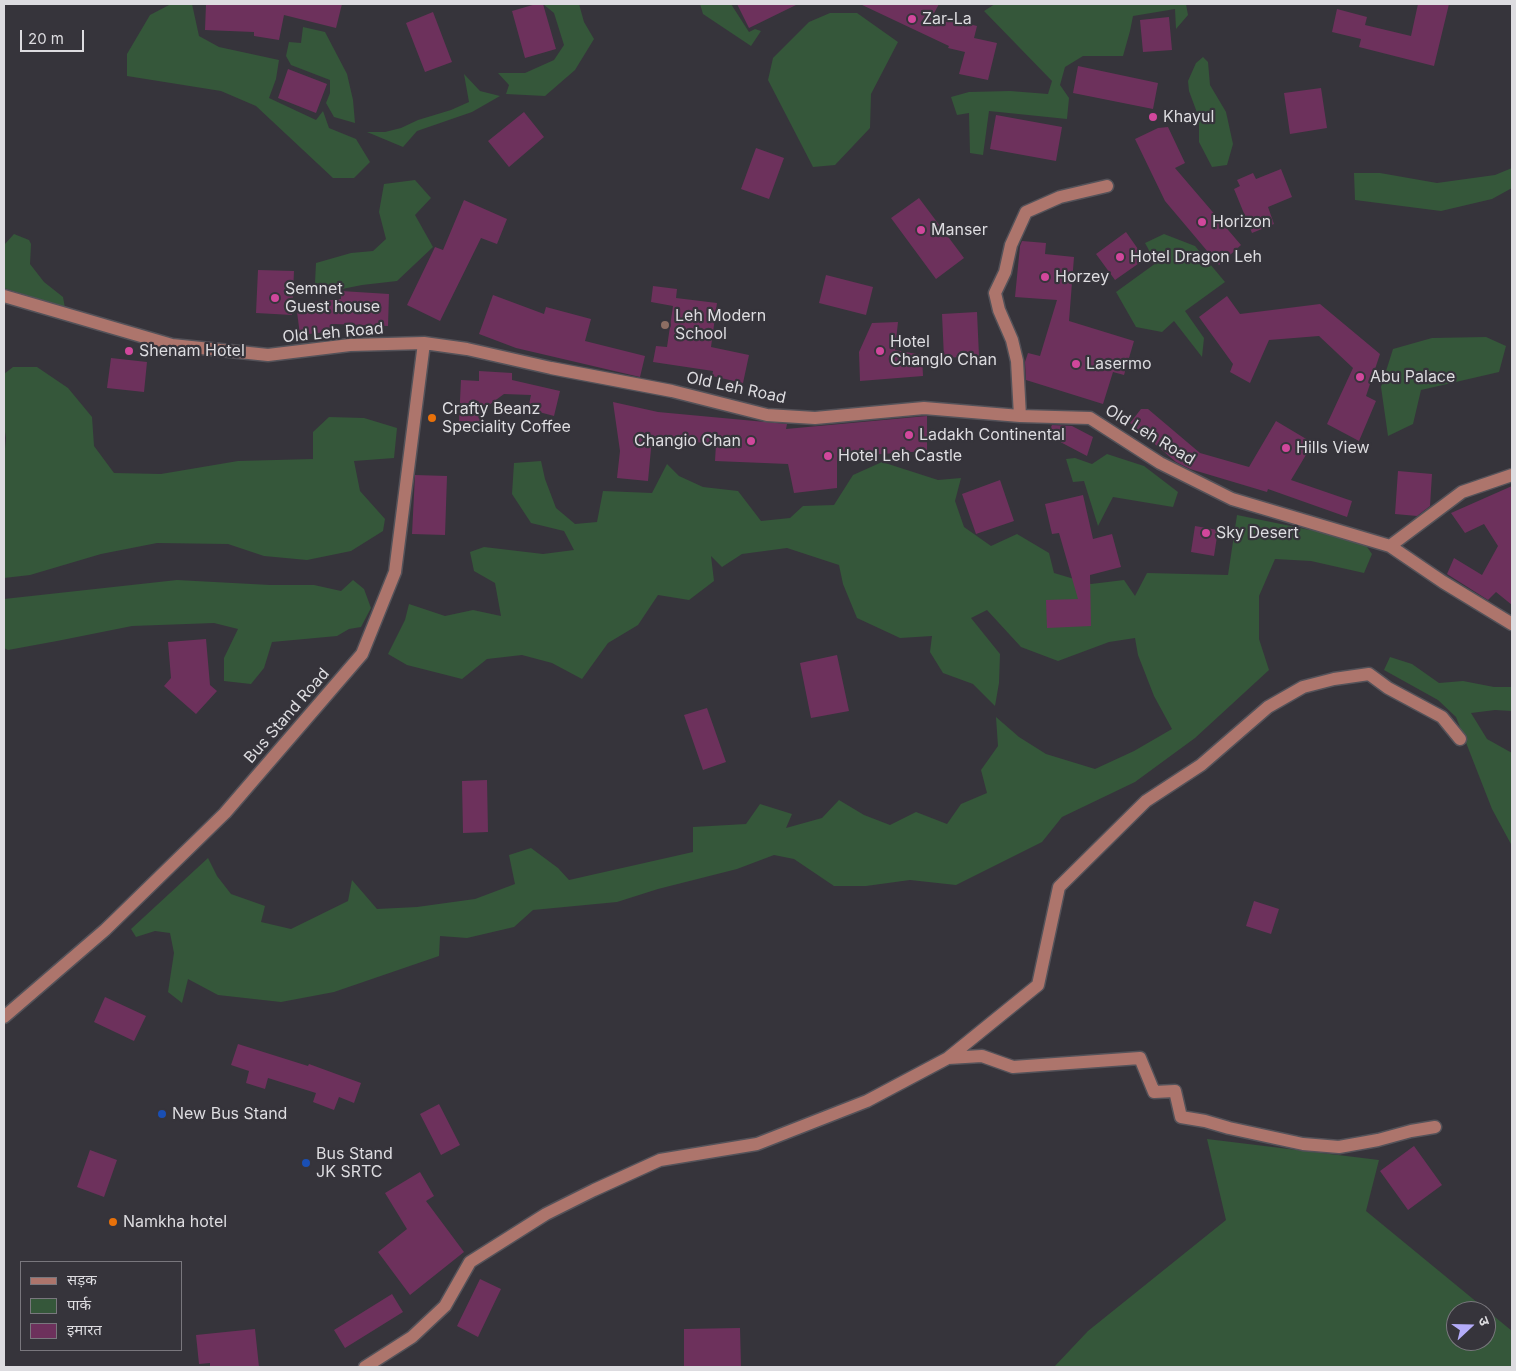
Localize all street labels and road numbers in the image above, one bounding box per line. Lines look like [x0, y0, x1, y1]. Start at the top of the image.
street label: Old Leh Road [282, 319, 384, 347]
street label: Old Leh Road [684, 368, 788, 408]
street label: Old Leh Road [1102, 401, 1198, 469]
street label: Bus Stand Road [240, 665, 334, 767]

